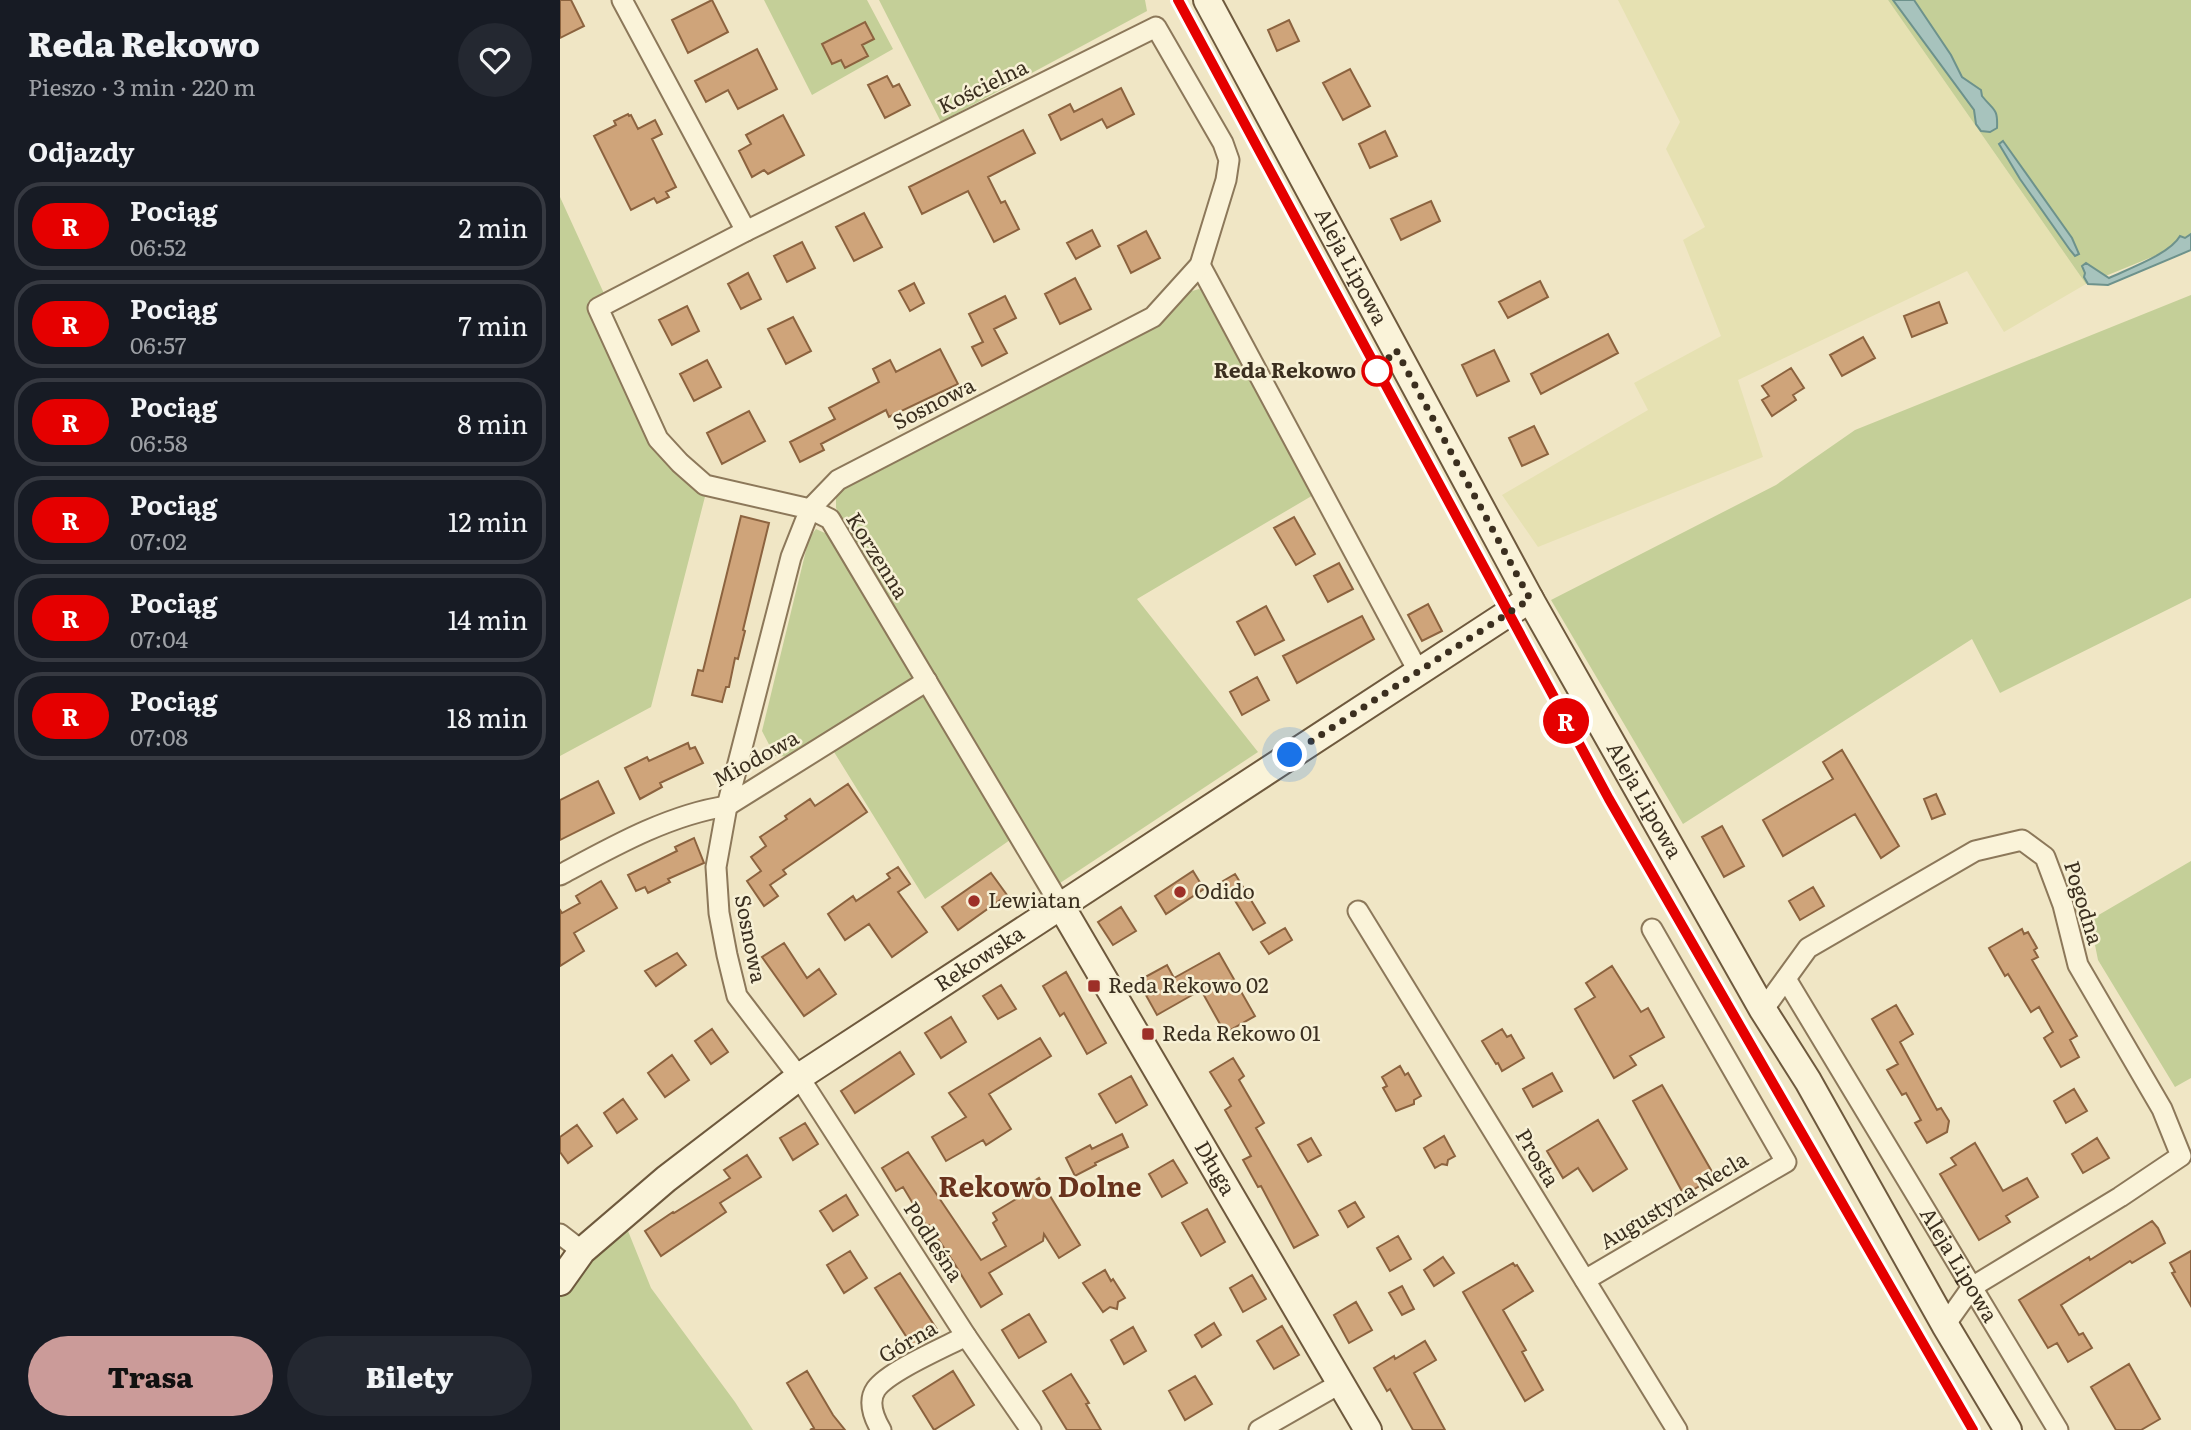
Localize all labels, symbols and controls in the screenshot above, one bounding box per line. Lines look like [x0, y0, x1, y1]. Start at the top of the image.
text: Reda Rekowo [28, 18, 260, 67]
button: heart [458, 23, 532, 97]
street label: Kościelna [931, 49, 1033, 120]
text: Pieszo · 3 min · 220 m [28, 69, 256, 103]
text: Odjazdy [28, 131, 134, 170]
text: Pociąg [130, 190, 217, 229]
street label: Aleja Lipowa [1309, 201, 1398, 330]
text: 2 min [459, 207, 528, 246]
text: R [62, 208, 79, 243]
text: 06:52 [130, 229, 186, 263]
text: Pociąg [130, 288, 217, 327]
text: 7 min [459, 305, 528, 344]
text: R [62, 306, 79, 341]
text: 06:57 [130, 327, 187, 361]
place label: Reda Rekowo [1214, 353, 1356, 384]
marker: Reda Rekowo [1362, 356, 1392, 386]
street label: Sosnowa [886, 367, 980, 436]
text: Pociąg [130, 386, 217, 425]
text: 8 min [457, 403, 528, 442]
text: R [62, 404, 79, 439]
text: 06:58 [130, 425, 188, 459]
text: Pociąg [130, 484, 217, 523]
text: 12 min [448, 501, 528, 540]
text: R [62, 502, 79, 537]
street label: Korzenna [840, 505, 918, 605]
text: 07:02 [130, 523, 187, 557]
text: Pociąg [130, 582, 217, 621]
text: 14 min [448, 599, 528, 638]
text: R [62, 600, 79, 635]
text: 07:04 [130, 621, 188, 655]
text: Pociąg [130, 680, 217, 719]
text: 18 min [447, 697, 528, 736]
text: R [62, 698, 79, 733]
line badge: R [1543, 698, 1589, 744]
text: R [1557, 703, 1575, 738]
text: 07:08 [130, 719, 188, 753]
street label: Miodowa [706, 720, 804, 793]
street label: Aleja Lipowa [1601, 735, 1692, 864]
your location [1272, 737, 1307, 772]
street label: Pogodna [2058, 856, 2113, 949]
place label: Odido [1194, 874, 1255, 905]
place label: Lewiatan [988, 883, 1081, 914]
marker: Odido [1172, 884, 1188, 900]
street label: Sosnowa [729, 892, 776, 986]
marker: Lewiatan [966, 893, 982, 909]
street label: Rekowska [927, 916, 1030, 998]
place label: Reda Rekowo 02 [1108, 968, 1269, 999]
marker: Reda Rekowo 02 [1086, 978, 1102, 994]
place label: Reda Rekowo 01 [1162, 1016, 1321, 1047]
marker: Reda Rekowo 01 [1140, 1026, 1156, 1042]
street label: Prosta [1510, 1122, 1569, 1192]
street label: Długa [1189, 1134, 1245, 1201]
street label: Augustyna Necla [1593, 1142, 1753, 1255]
district label: Rekowo Dolne [938, 1164, 1142, 1206]
street label: Podleśna [898, 1194, 973, 1287]
street label: Aleja Lipowa [1914, 1200, 2008, 1328]
street label: Górna [872, 1310, 942, 1369]
button: Trasa [28, 1336, 273, 1416]
button: Bilety [287, 1336, 532, 1416]

